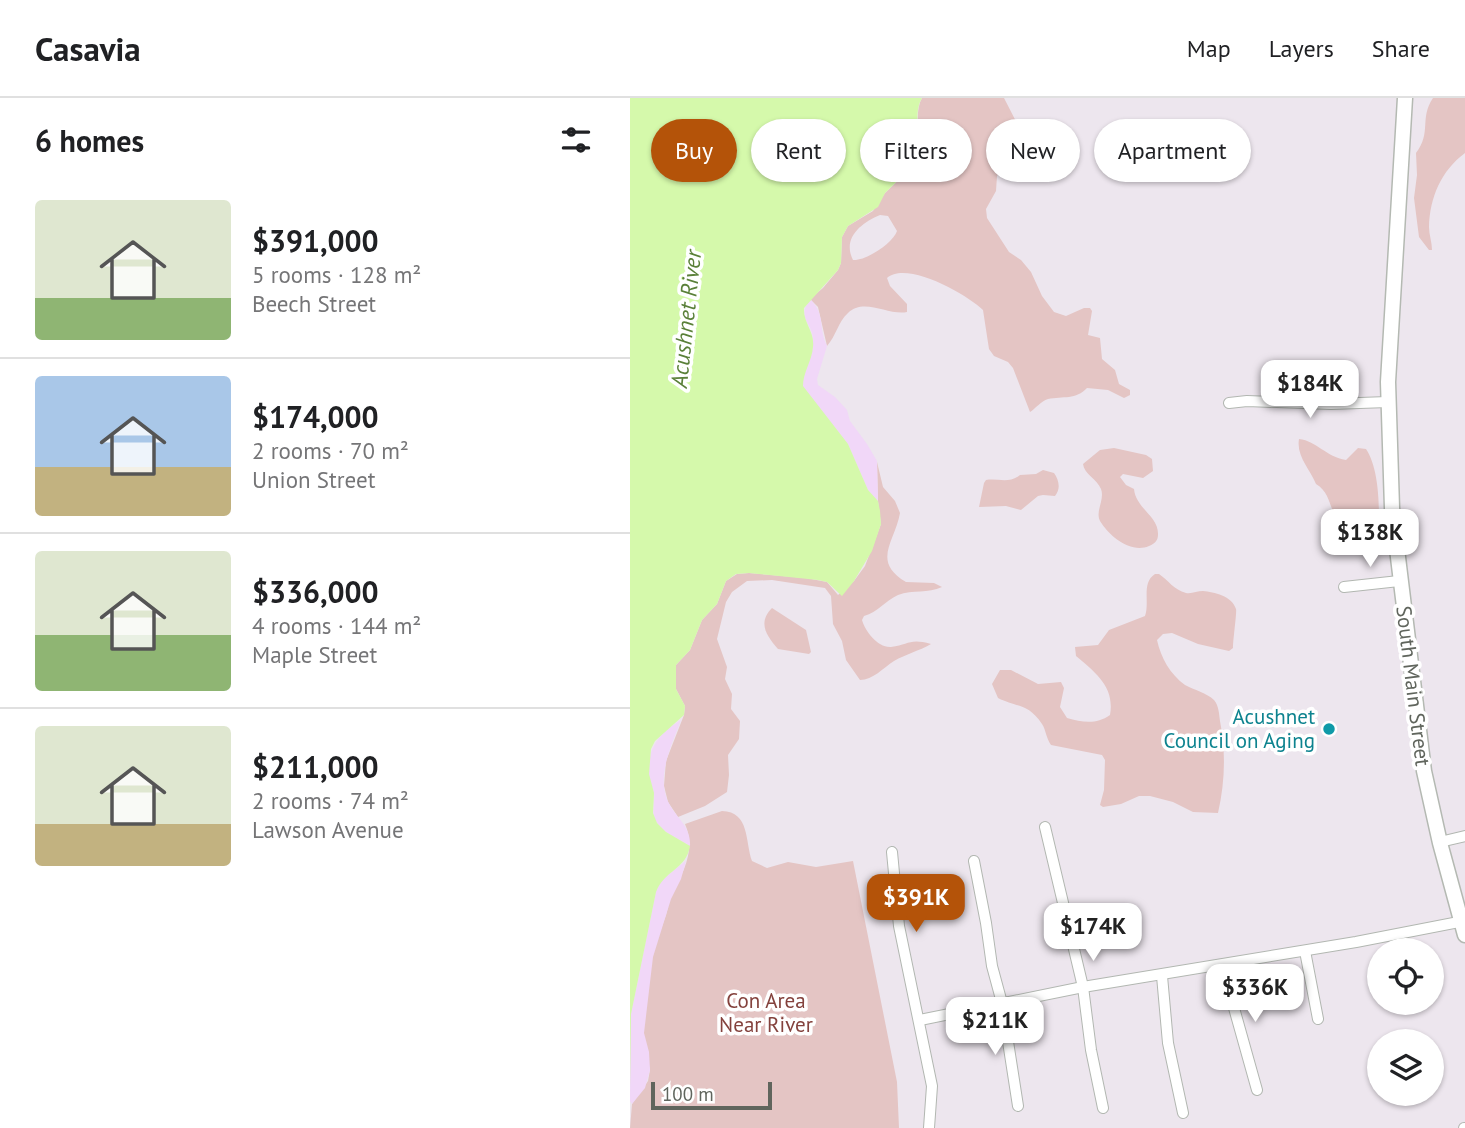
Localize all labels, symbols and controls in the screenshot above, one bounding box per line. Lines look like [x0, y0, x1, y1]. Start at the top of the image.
text: Casavia [35, 27, 141, 70]
text: Map [1187, 33, 1231, 64]
text: Layers [1269, 33, 1334, 64]
text: Share [1372, 33, 1430, 64]
chip: Buy [651, 119, 737, 182]
chip: Rent [751, 119, 846, 182]
chip: Filters [860, 119, 972, 182]
chip: New [986, 119, 1080, 182]
chip: Apartment [1094, 119, 1251, 182]
text: 6 homes [35, 121, 144, 160]
icon: filters [557, 121, 595, 159]
text: $391,000 [252, 221, 379, 260]
icon: home [91, 228, 175, 312]
water label: Acushnet River [664, 247, 707, 390]
text: 5 rooms · 128 m² [252, 260, 421, 289]
text: Beech Street [252, 289, 376, 318]
pin: $184K [1261, 360, 1359, 420]
text: $184K [1277, 368, 1343, 397]
text: $174,000 [252, 397, 379, 436]
icon: home [91, 404, 175, 488]
text: 2 rooms · 70 m² [252, 436, 409, 465]
text: Union Street [252, 465, 376, 494]
pin: $138K [1321, 510, 1419, 569]
text: $138K [1337, 517, 1403, 546]
text: $336,000 [252, 572, 379, 611]
icon: home [91, 579, 175, 663]
street label: South Main Street [1390, 604, 1437, 768]
text: 4 rooms · 144 m² [252, 611, 421, 640]
text: Maple Street [252, 640, 377, 669]
place label: Acushnet Council on Aging [1163, 703, 1315, 754]
marker: Acushnet Council on Aging [1321, 721, 1337, 737]
text: $211,000 [252, 747, 379, 786]
icon: home [91, 754, 175, 838]
text: 2 rooms · 74 m² [252, 786, 409, 815]
text: Lawson Avenue [252, 815, 404, 844]
pin: $391K [867, 874, 965, 934]
text: $391K [883, 882, 949, 911]
pin: $174K [1044, 904, 1142, 963]
text: $174K [1060, 911, 1126, 940]
map controls [1367, 938, 1444, 1106]
button: locate [1367, 938, 1444, 1015]
pin: $336K [1206, 964, 1304, 1024]
text: $336K [1222, 972, 1288, 1001]
park label: Con Area Near River [719, 987, 813, 1038]
pin: $211K [946, 998, 1044, 1057]
text: $211K [962, 1005, 1028, 1034]
button: layers [1367, 1029, 1444, 1106]
scale bar [651, 1079, 772, 1111]
text: 100 m [662, 1082, 714, 1106]

